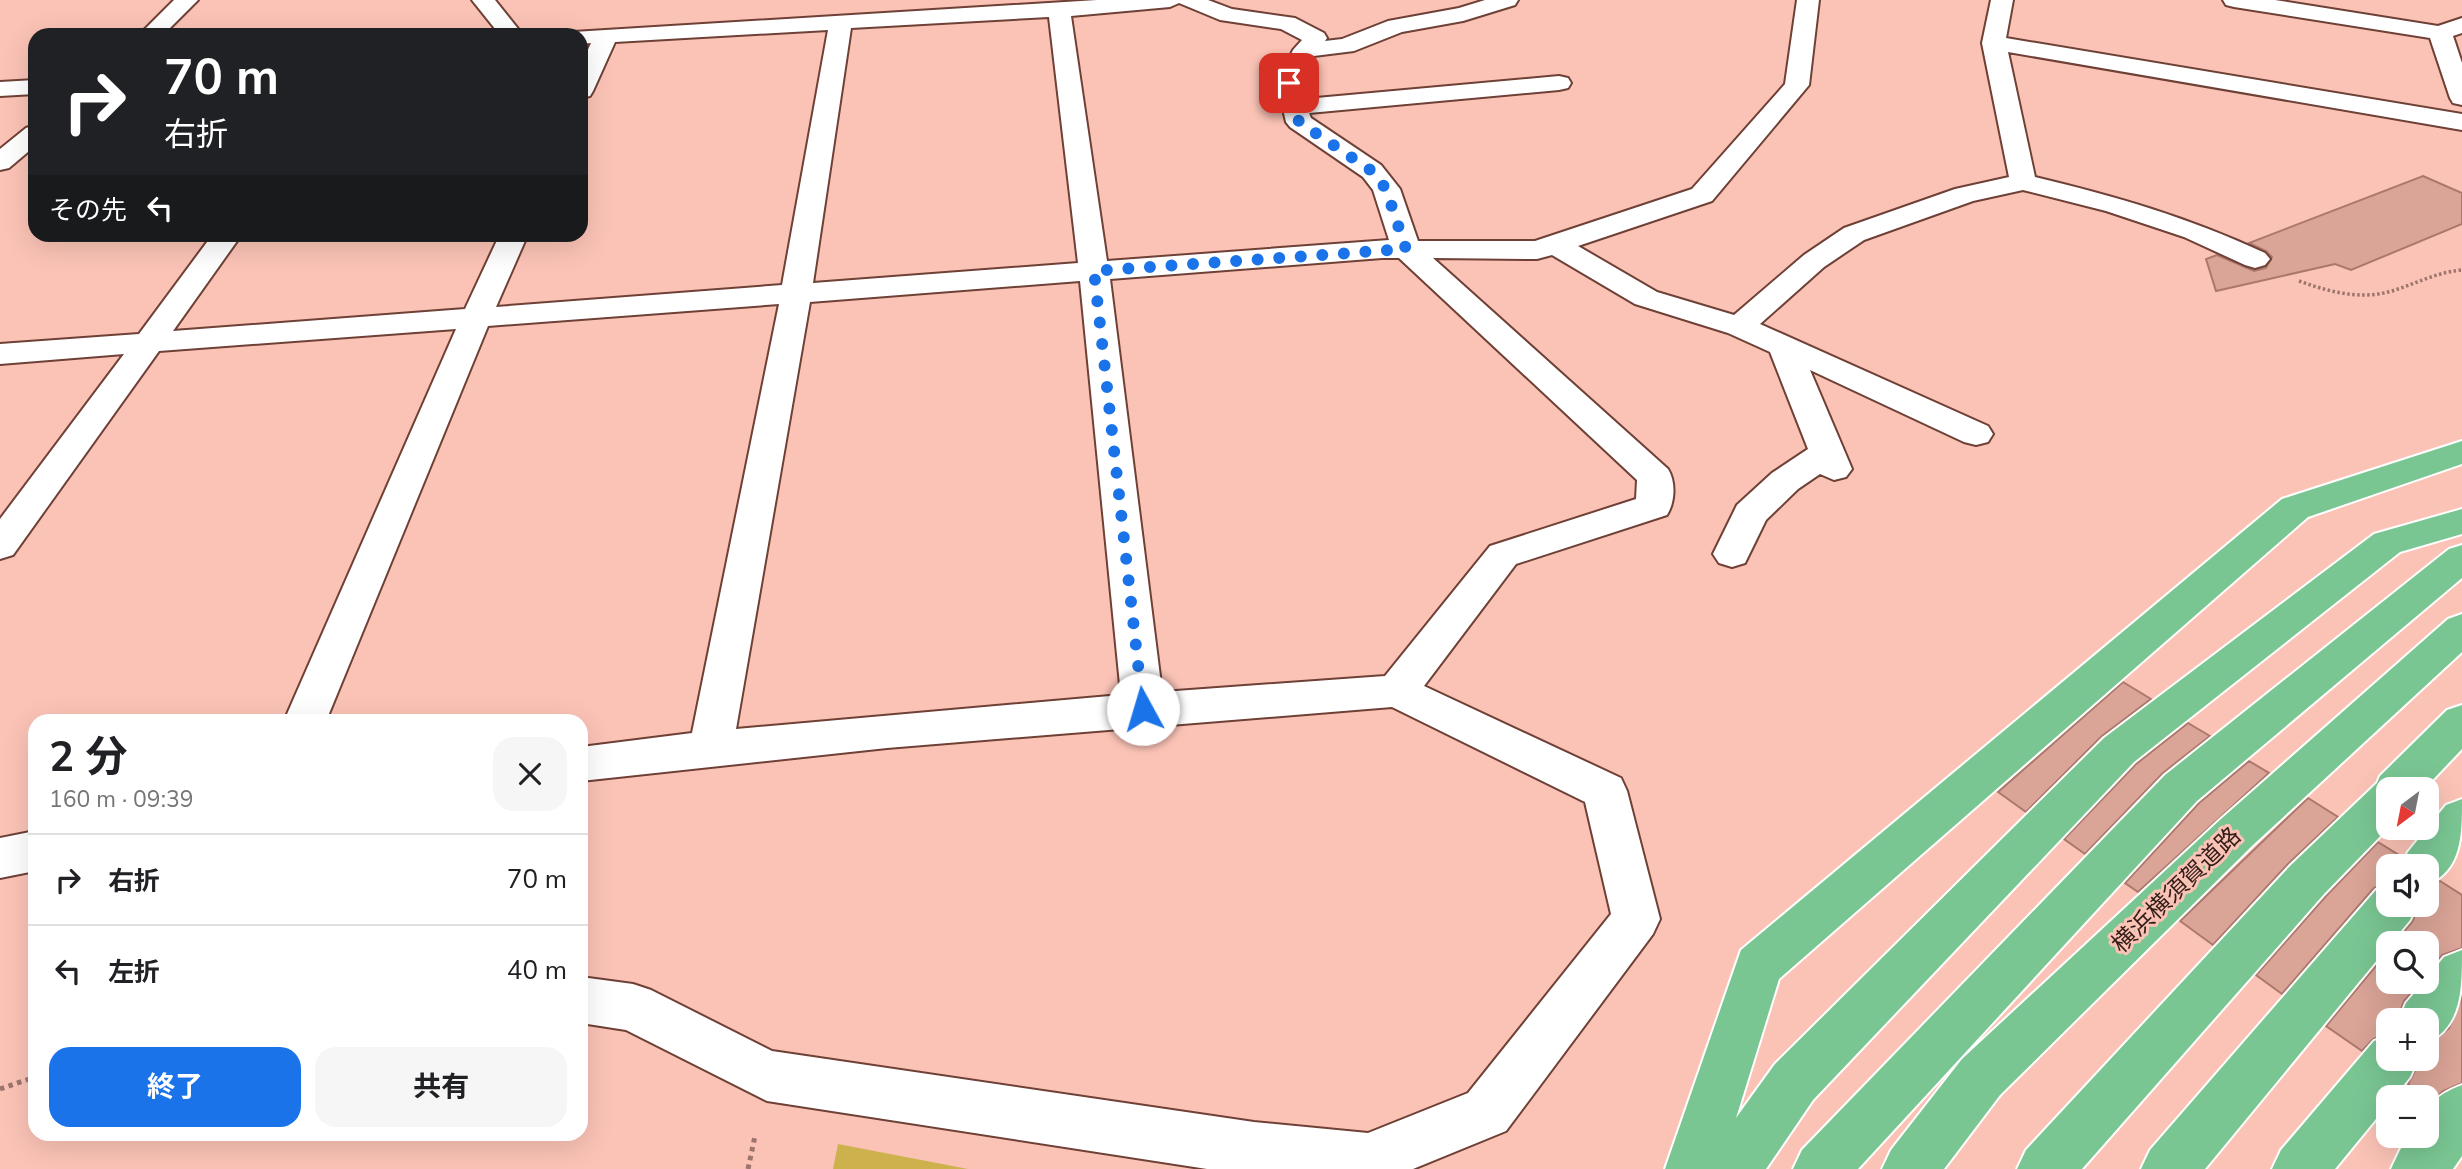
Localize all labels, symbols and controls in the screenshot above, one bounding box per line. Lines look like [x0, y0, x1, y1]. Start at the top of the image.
text: 70 m [164, 44, 279, 111]
pin [1259, 53, 1319, 113]
icon: right [49, 56, 140, 147]
icon: arrive [1270, 64, 1308, 102]
text: 右折 [164, 113, 228, 156]
icon: left [141, 189, 179, 227]
text: その先 [49, 193, 127, 228]
position arrow [1106, 672, 1180, 746]
text: 2 分 [49, 729, 128, 786]
button: close [493, 737, 567, 811]
north arrow [2376, 777, 2440, 840]
map controls [2376, 777, 2439, 1148]
text: 160 m · 09:39 [49, 784, 194, 815]
street label: 横浜横須賀道路 [2104, 820, 2248, 960]
button: sound [2376, 854, 2439, 917]
icon: right [49, 861, 87, 899]
text: 70 m [507, 862, 567, 897]
text: 右折 [108, 864, 160, 899]
button: search [2376, 931, 2439, 994]
icon: left [49, 952, 87, 990]
text: 40 m [507, 953, 567, 988]
text: 左折 [108, 955, 160, 990]
button: + [2376, 1008, 2439, 1071]
button: 終了 [49, 1047, 301, 1127]
button: 共有 [315, 1047, 567, 1127]
button: − [2376, 1085, 2439, 1148]

